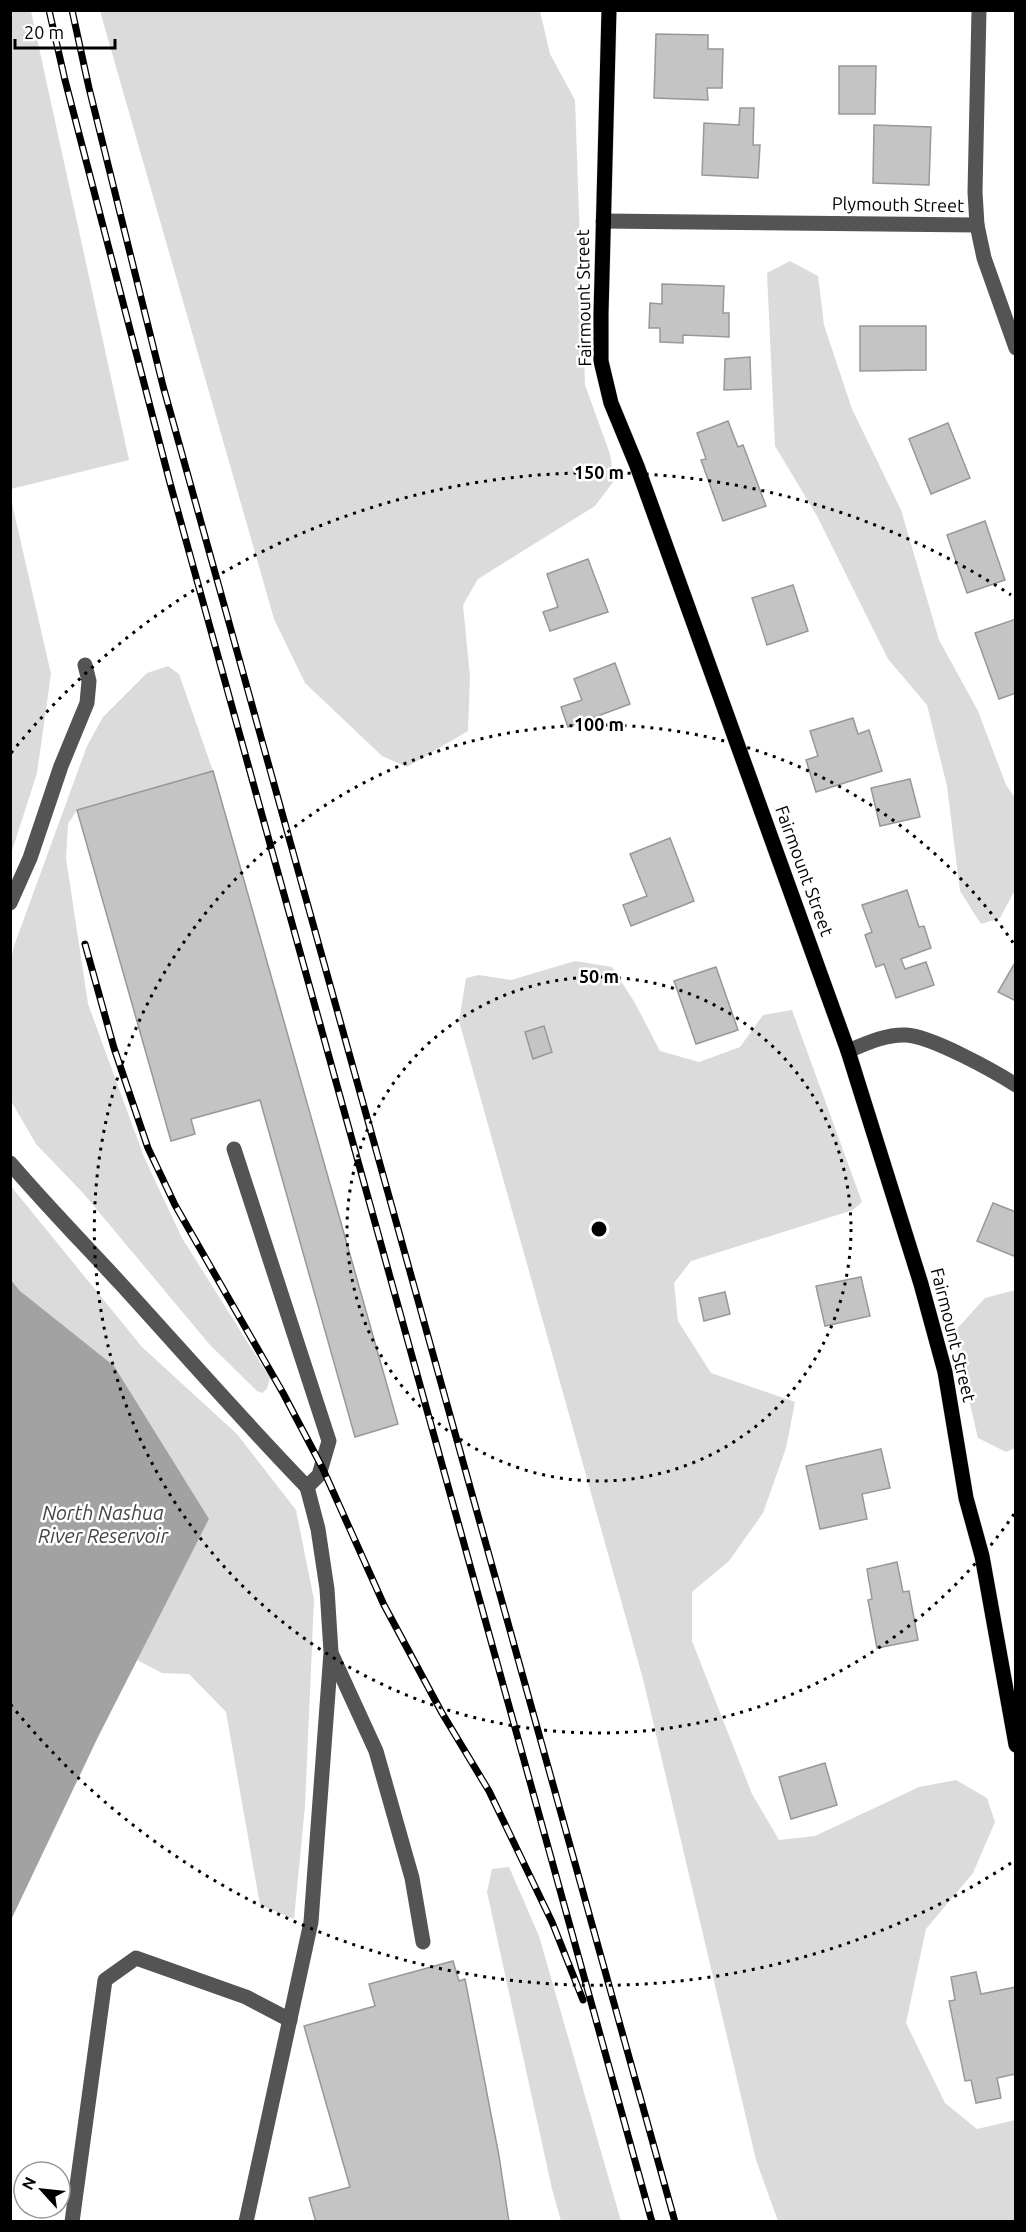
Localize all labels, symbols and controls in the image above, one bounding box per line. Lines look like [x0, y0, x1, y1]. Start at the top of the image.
scale bar [15, 12, 116, 50]
text: 20 m [24, 22, 64, 42]
street label: Plymouth Street [832, 193, 964, 215]
street label: Fairmount Street [572, 229, 594, 367]
text: 150 m [574, 462, 624, 482]
text: 100 m [574, 714, 624, 734]
street label: Fairmount Street [772, 803, 838, 939]
text: 50 m [579, 966, 619, 986]
centre of rings [589, 1219, 609, 1239]
street label: Fairmount Street [928, 1266, 980, 1404]
water label: North Nashua River Reservoir [38, 1501, 169, 1547]
north arrow [12, 2160, 72, 2220]
text: N [18, 2174, 39, 2193]

